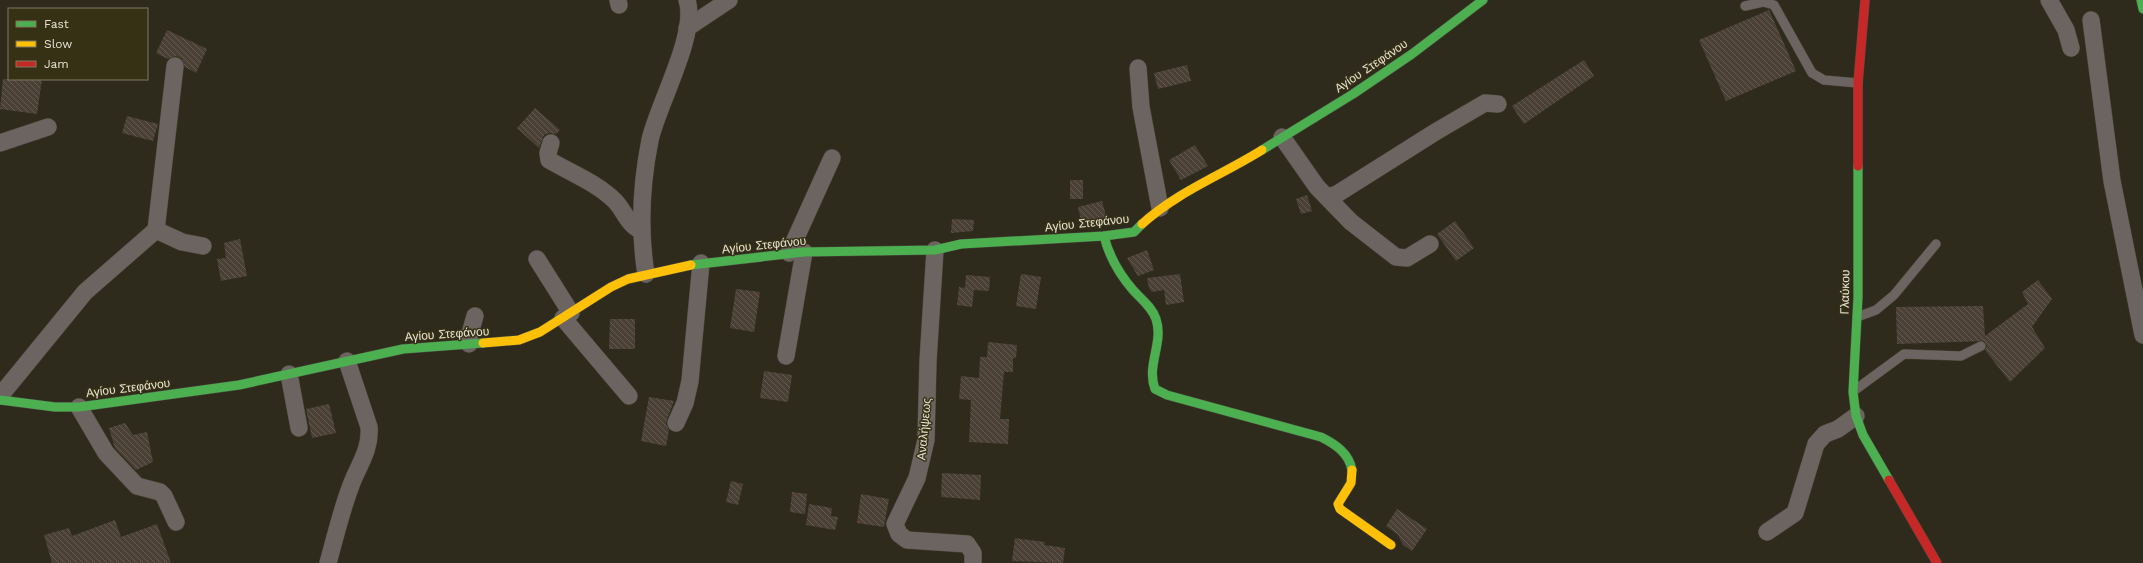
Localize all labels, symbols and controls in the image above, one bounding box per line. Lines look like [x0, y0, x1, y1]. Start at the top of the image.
legend [8, 8, 148, 80]
text: Fast [44, 17, 69, 31]
text: Slow [44, 37, 72, 51]
street label: Αγίου Στεφάνου [1332, 37, 1410, 95]
text: Jam [44, 57, 69, 71]
street label: Αγίου Στεφάνου [1044, 212, 1130, 234]
street label: Αγίου Στεφάνου [721, 234, 807, 256]
street label: Γλαύκου [1838, 269, 1852, 315]
street label: Αγίου Στεφάνου [404, 324, 490, 344]
street label: Αγίου Στεφάνου [85, 376, 171, 400]
street label: Αναλήψεως [914, 397, 934, 461]

